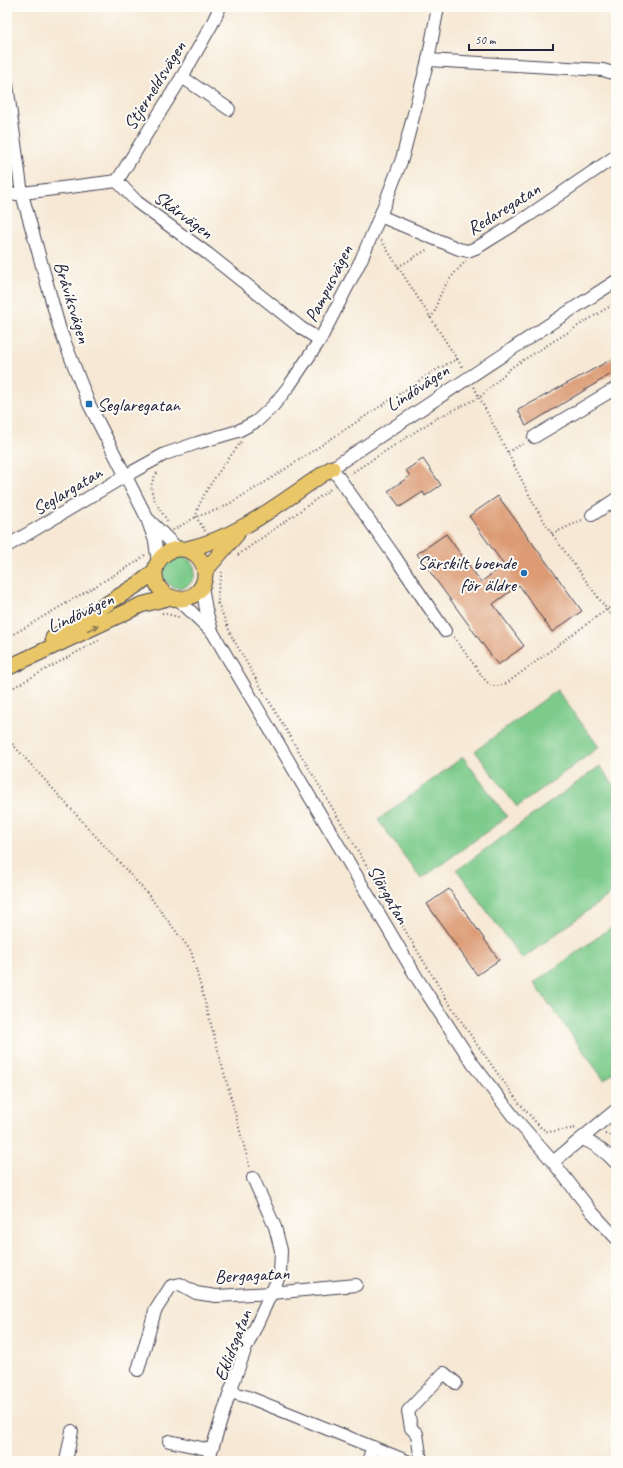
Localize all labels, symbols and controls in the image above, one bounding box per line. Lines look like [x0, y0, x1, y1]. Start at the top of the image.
scale bar [469, 26, 553, 52]
text: 50 m [475, 32, 497, 48]
street label: Stjerneldsvägen [118, 36, 192, 135]
street label: Redaregatan [462, 177, 545, 241]
street label: Skårvägen [149, 185, 218, 245]
street label: Pampusvägen [299, 240, 359, 326]
street label: Bråviksvägen [48, 258, 96, 347]
street label: Lindövägen [381, 358, 454, 417]
place label: Seglaregatan [97, 393, 182, 417]
marker: Seglaregatan [84, 399, 94, 409]
street label: Seglargatan [28, 460, 108, 521]
place label: Särskilt boende för äldre [417, 551, 518, 597]
marker: Särskilt boende för äldre [519, 568, 529, 578]
street label: Lindövägen [43, 587, 118, 639]
one-way arrow [87, 624, 99, 631]
street label: Slörgatan [362, 861, 415, 929]
street label: Bergagatan [214, 1261, 291, 1289]
street label: Eklidsgatan [208, 1306, 258, 1385]

